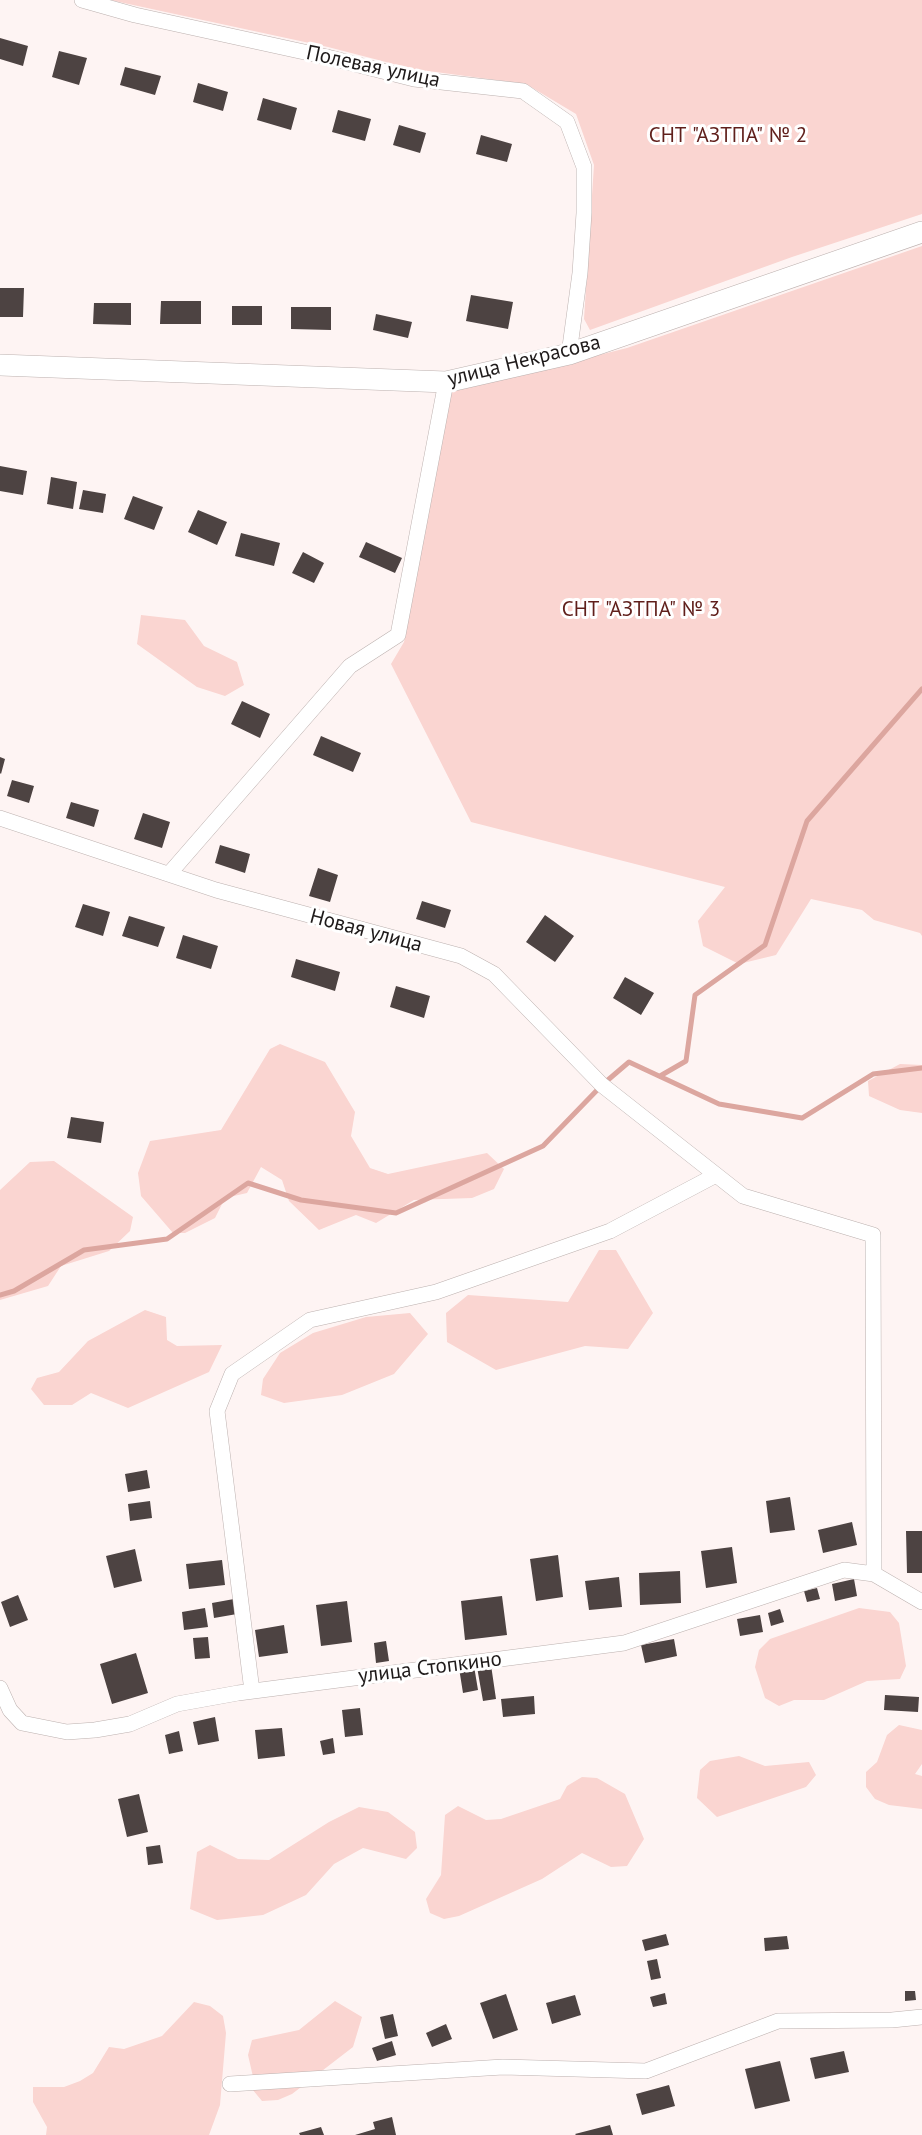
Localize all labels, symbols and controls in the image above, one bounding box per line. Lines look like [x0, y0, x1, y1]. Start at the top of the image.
street label: Полевая улица [304, 41, 442, 93]
park label: СНТ "АЗТПА" № 2 [649, 123, 807, 149]
street label: улица Некрасова [445, 330, 603, 392]
park label: СНТ "АЗТПА" № 3 [562, 597, 720, 623]
street label: Новая улица [307, 904, 425, 958]
street label: улица Стопкино [357, 1647, 503, 1689]

